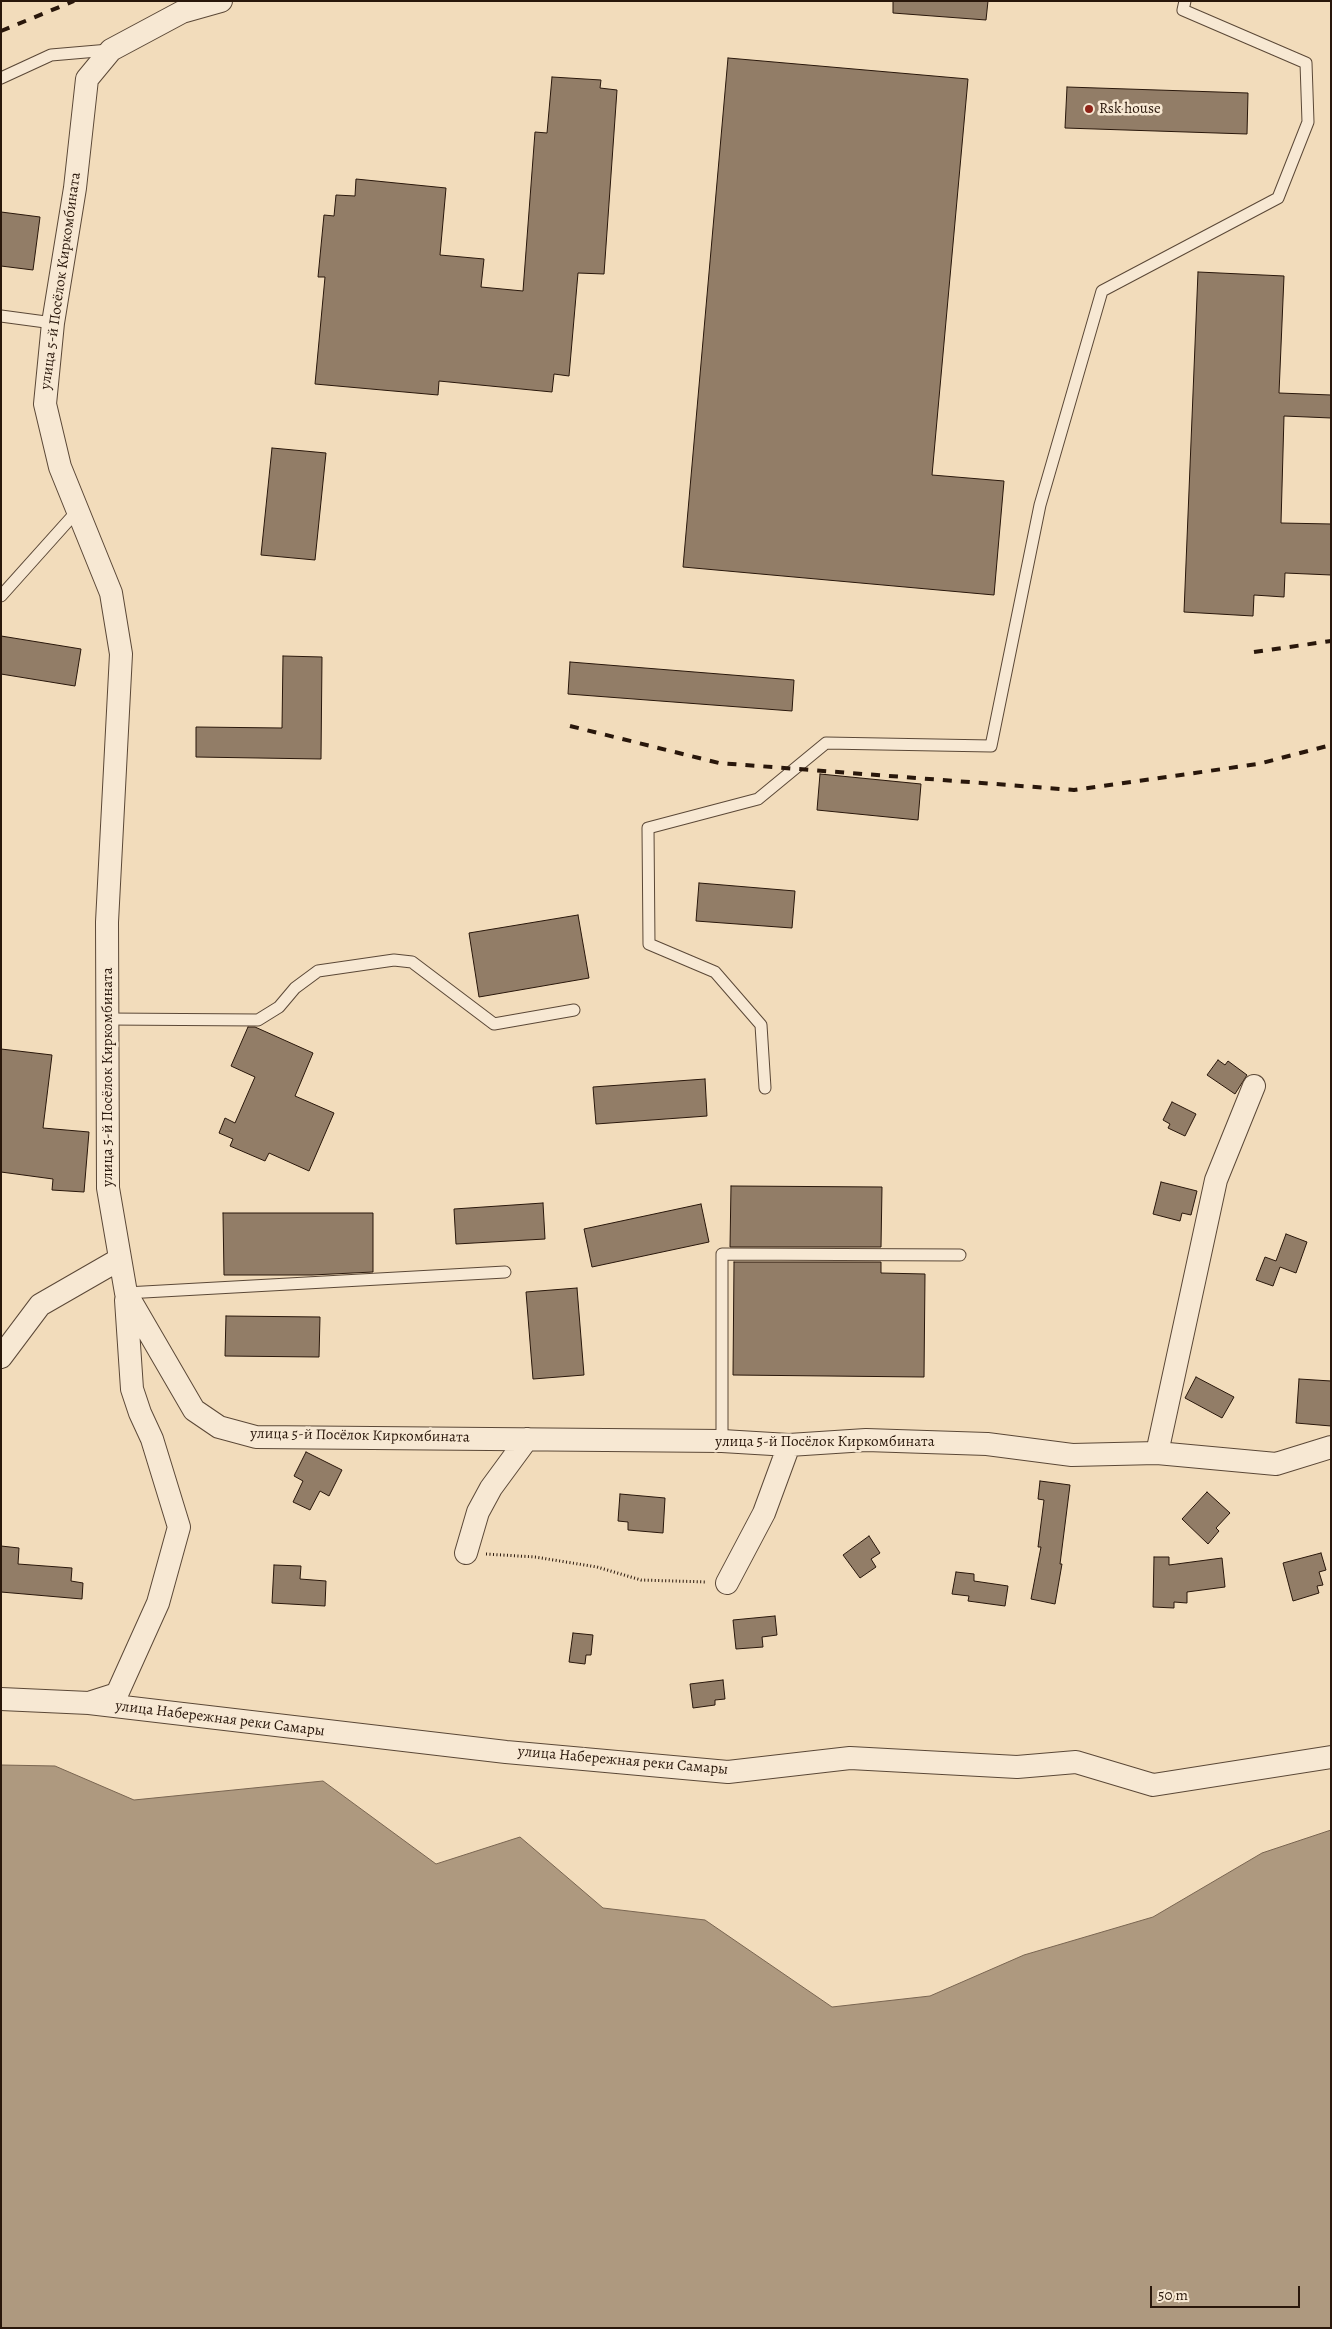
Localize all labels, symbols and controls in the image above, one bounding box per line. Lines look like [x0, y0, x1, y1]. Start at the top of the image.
place label: Rsk house [1099, 100, 1161, 118]
marker: Rsk house [1083, 103, 1095, 115]
street label: улица 5-й Посёлок Киркомбината [37, 171, 85, 391]
street label: улица 5-й Посёлок Киркомбината [99, 967, 117, 1187]
street label: улица 5-й Посёлок Киркомбината [250, 1425, 470, 1447]
street label: улица 5-й Посёлок Киркомбината [715, 1433, 935, 1451]
street label: улица Набережная реки Самары [114, 1697, 326, 1741]
street label: улица Набережная реки Самары [517, 1743, 729, 1779]
scale bar [1152, 2276, 1302, 2308]
text: 50 m [1158, 2285, 1188, 2305]

